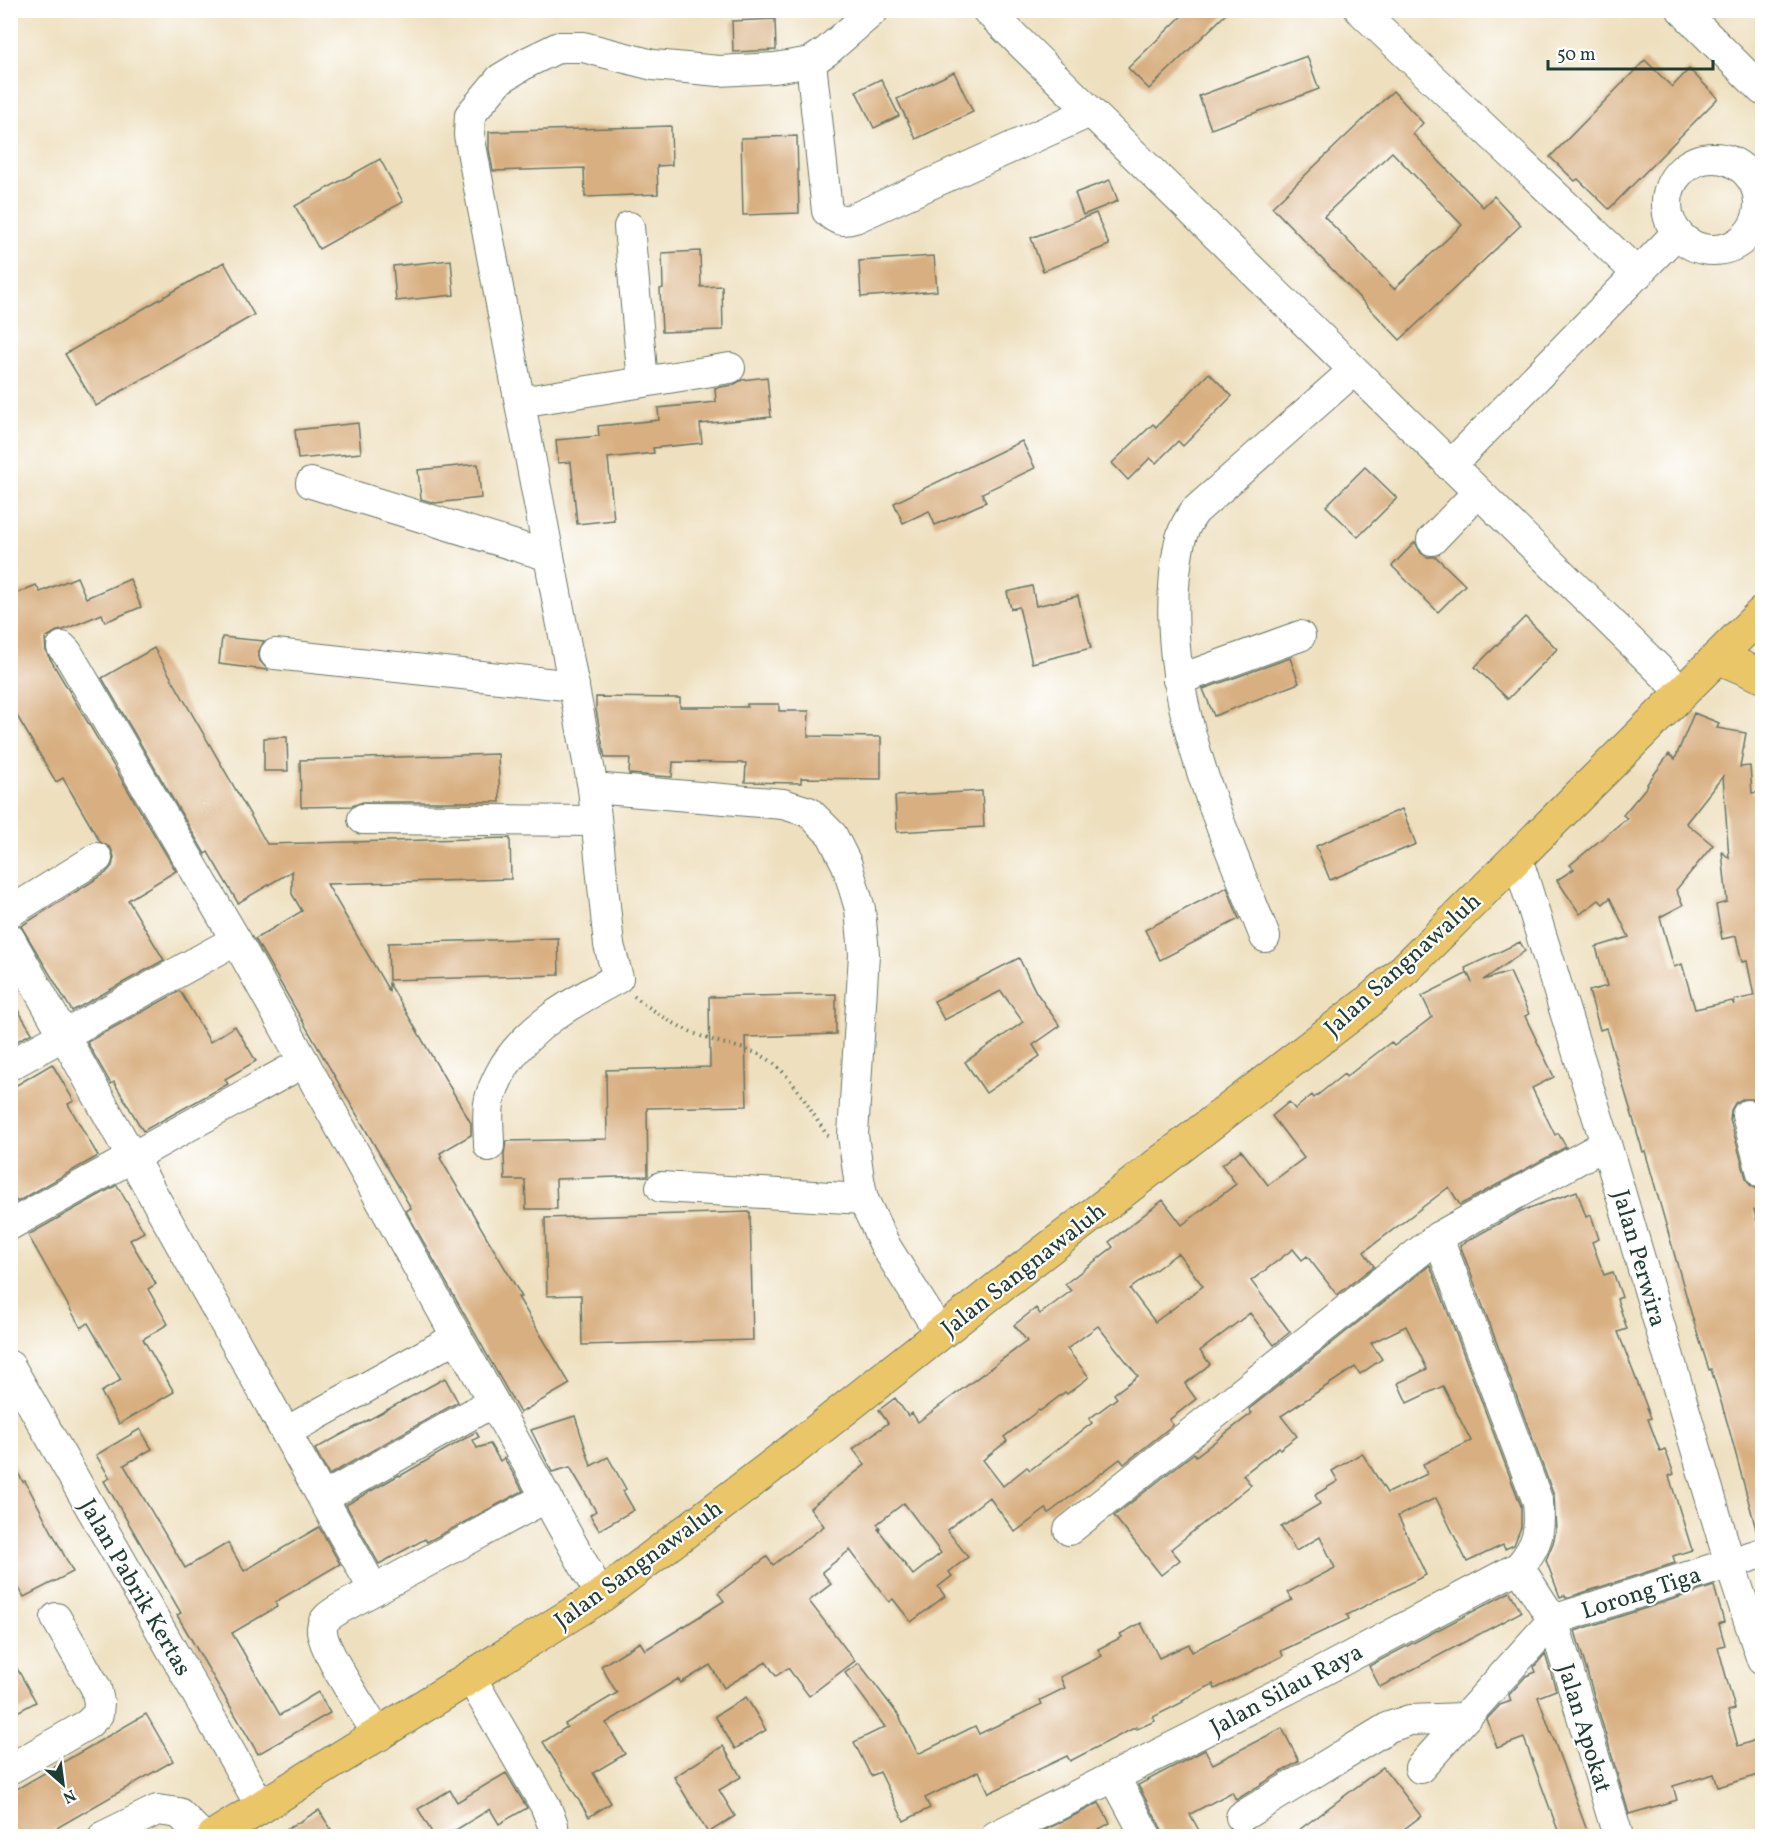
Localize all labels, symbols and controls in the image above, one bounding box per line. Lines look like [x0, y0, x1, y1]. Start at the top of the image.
scale bar [1548, 33, 1713, 71]
text: 50 m [1557, 43, 1596, 68]
street label: Jalan Sangnawaluh [1317, 886, 1489, 1045]
street label: Jalan Perwira [1602, 1186, 1674, 1331]
street label: Jalan Sangnawaluh [935, 1195, 1114, 1346]
street label: Jalan Pabrik Kertas [70, 1493, 199, 1683]
street label: Jalan Sangnawaluh [548, 1493, 730, 1638]
street label: Lorong Tiga [1577, 1559, 1706, 1629]
street label: Jalan Silau Raya [1205, 1636, 1369, 1745]
street label: Jalan Apokat [1547, 1660, 1619, 1797]
north arrow [33, 1754, 93, 1814]
text: N [58, 1783, 79, 1808]

